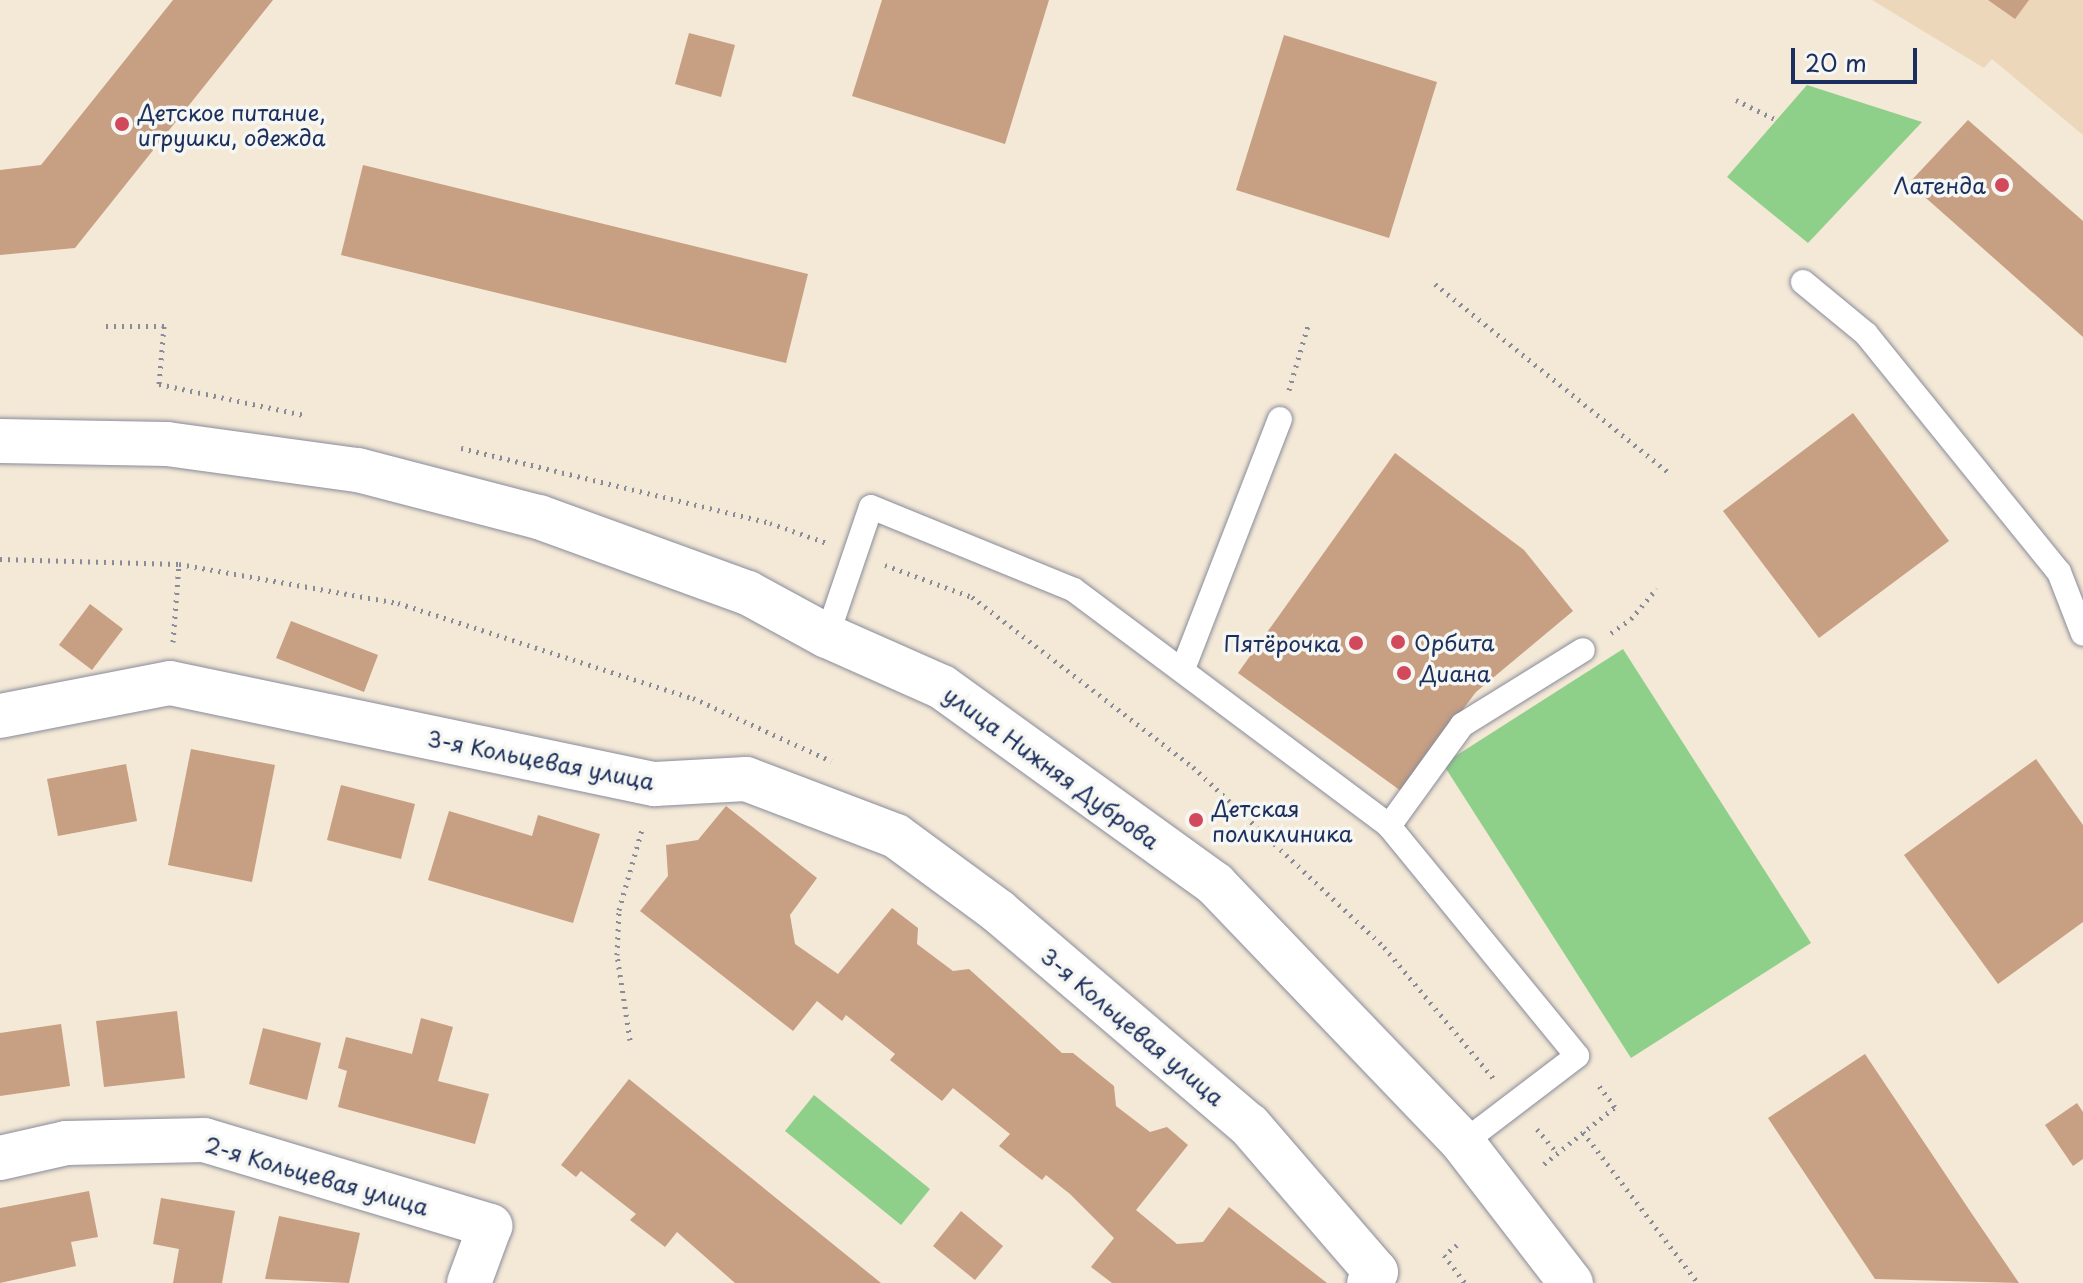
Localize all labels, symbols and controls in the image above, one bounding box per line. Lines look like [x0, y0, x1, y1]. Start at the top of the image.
scale bar [1795, 32, 1921, 82]
text: 20 m [1805, 44, 1867, 80]
place label: Детское питание, игрушки, одежда [138, 98, 327, 150]
marker: Детское питание, игрушки, одежда [113, 115, 131, 133]
place label: Латенда [1893, 172, 1986, 198]
marker: Латенда [1993, 176, 2011, 194]
place label: Орбита [1414, 629, 1495, 655]
place label: Пятёрочка [1224, 630, 1340, 656]
marker: Орбита [1389, 633, 1407, 651]
marker: Пятёрочка [1347, 634, 1365, 652]
place label: Диана [1420, 660, 1491, 686]
marker: Диана [1395, 664, 1413, 682]
street label: улица Нижняя Дуброва [939, 680, 1165, 854]
street label: 3-я Кольцевая улица [425, 724, 657, 794]
place label: Детская поликлиника [1212, 794, 1353, 846]
marker: Детская поликлиника [1187, 811, 1205, 829]
street label: 3-я Кольцевая улица [1036, 942, 1230, 1110]
street label: 2-я Кольцевая улица [202, 1130, 432, 1220]

